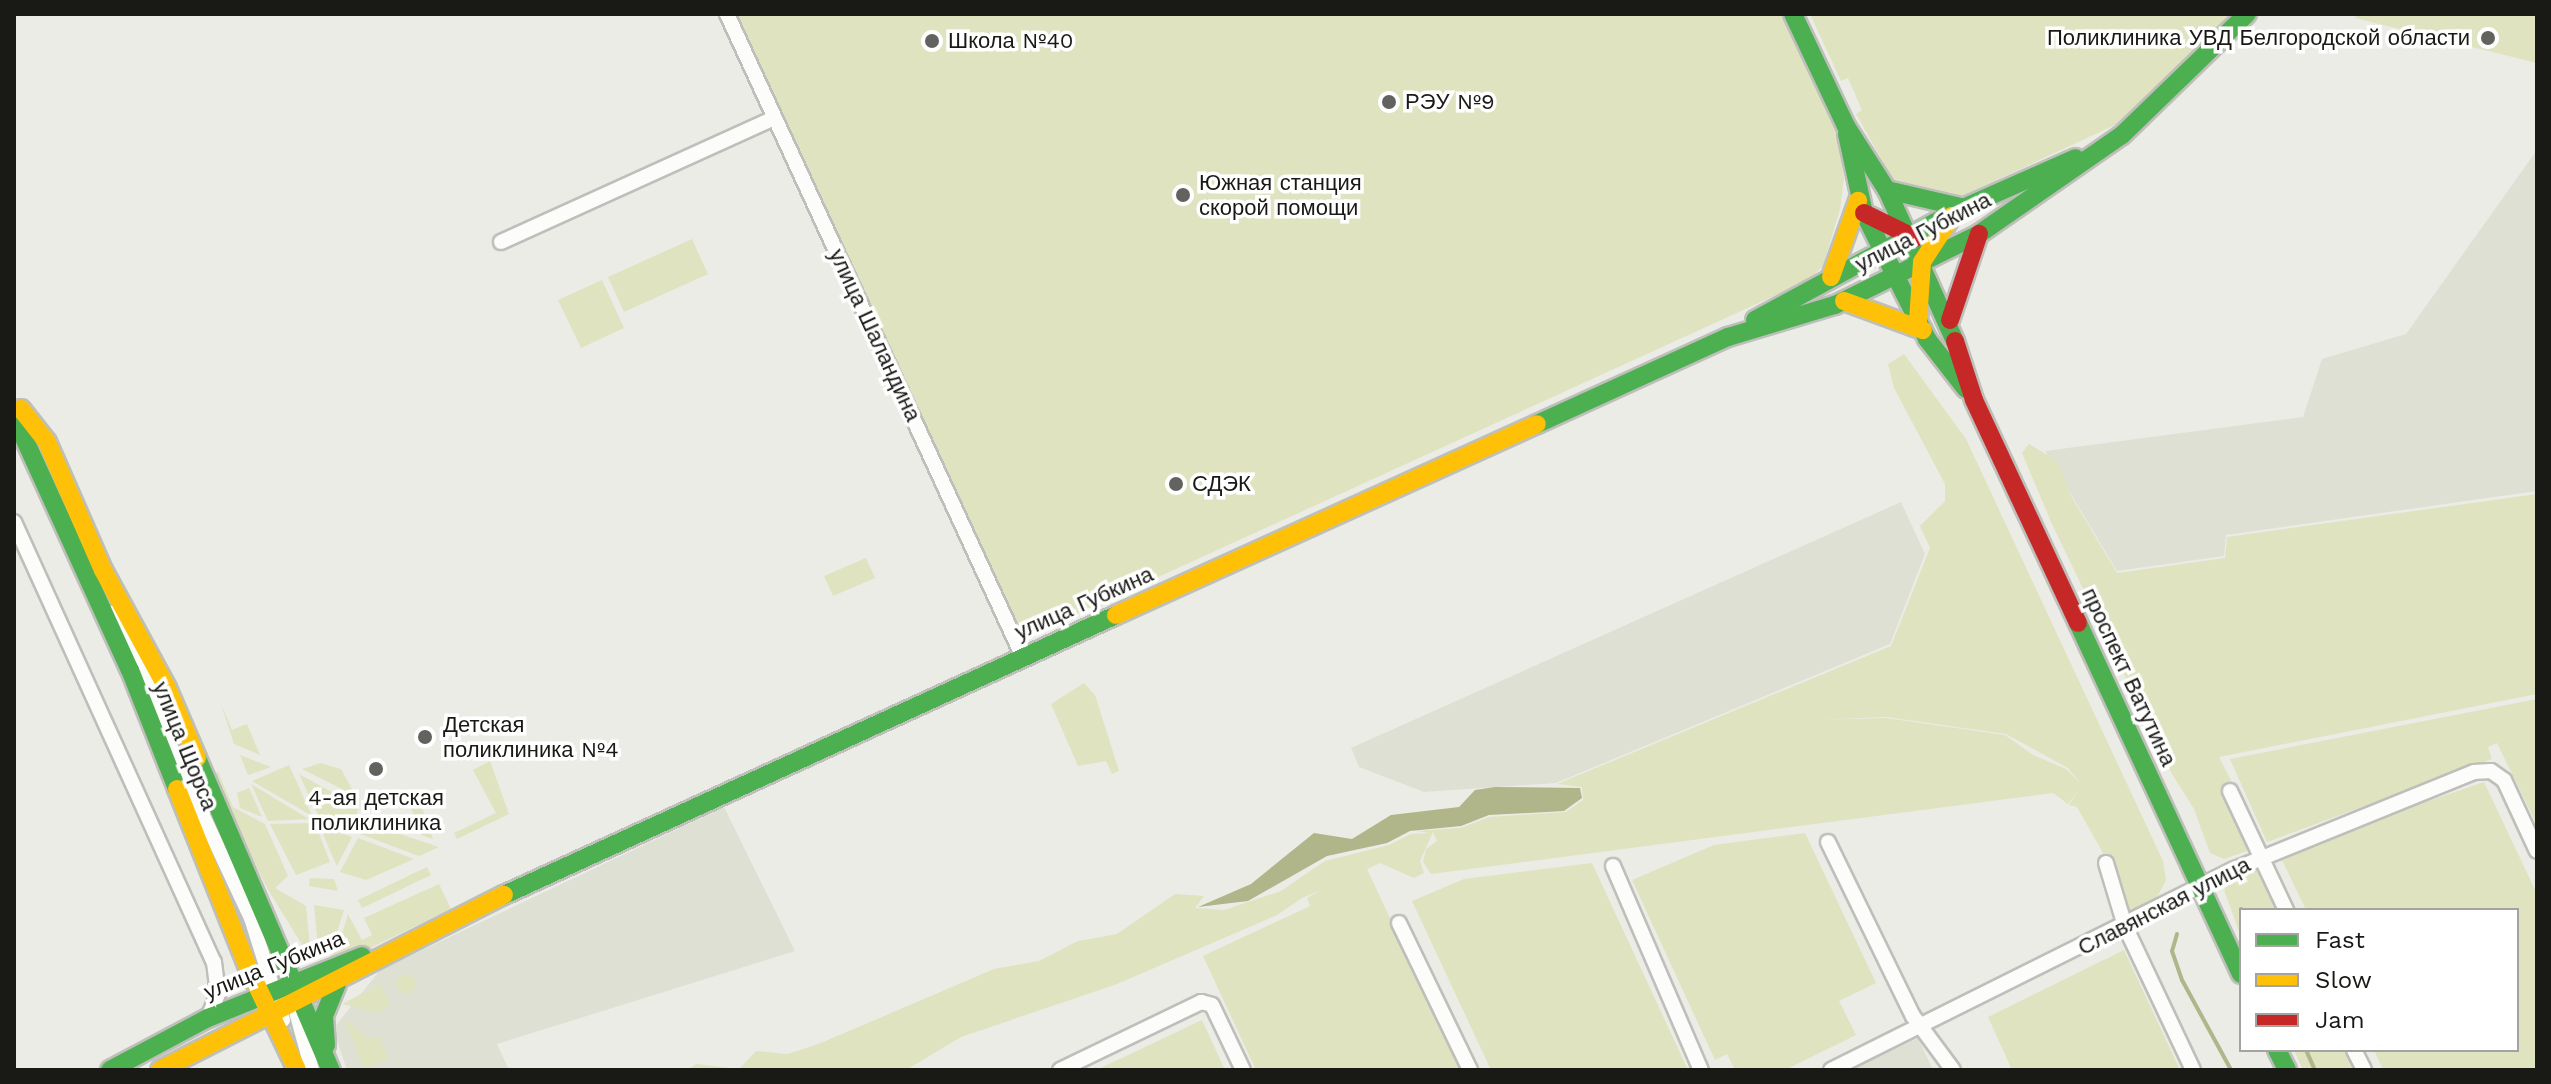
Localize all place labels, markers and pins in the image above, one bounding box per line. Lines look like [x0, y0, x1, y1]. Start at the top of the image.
place label: Поликлиника УВД Белгородской области [2047, 25, 2470, 51]
marker: Поликлиника УВД Белгородской области [2477, 27, 2499, 49]
place label: Школа №40 [948, 28, 1074, 54]
marker: Школа №40 [923, 32, 941, 50]
place label: РЭУ №9 [1405, 89, 1495, 115]
marker: РЭУ №9 [1380, 93, 1398, 111]
place label: Южная станция скорой помощи [1199, 169, 1362, 220]
marker: Южная станция скорой помощи [1174, 186, 1192, 204]
place label: СДЭК [1192, 471, 1251, 497]
marker: СДЭК [1167, 475, 1185, 493]
place label: Детская поликлиника №4 [443, 711, 619, 762]
marker: Детская поликлиника №4 [414, 726, 436, 748]
marker: 4-ая детская поликлиника [365, 758, 387, 780]
place label: 4-ая детская поликлиника [308, 784, 444, 836]

